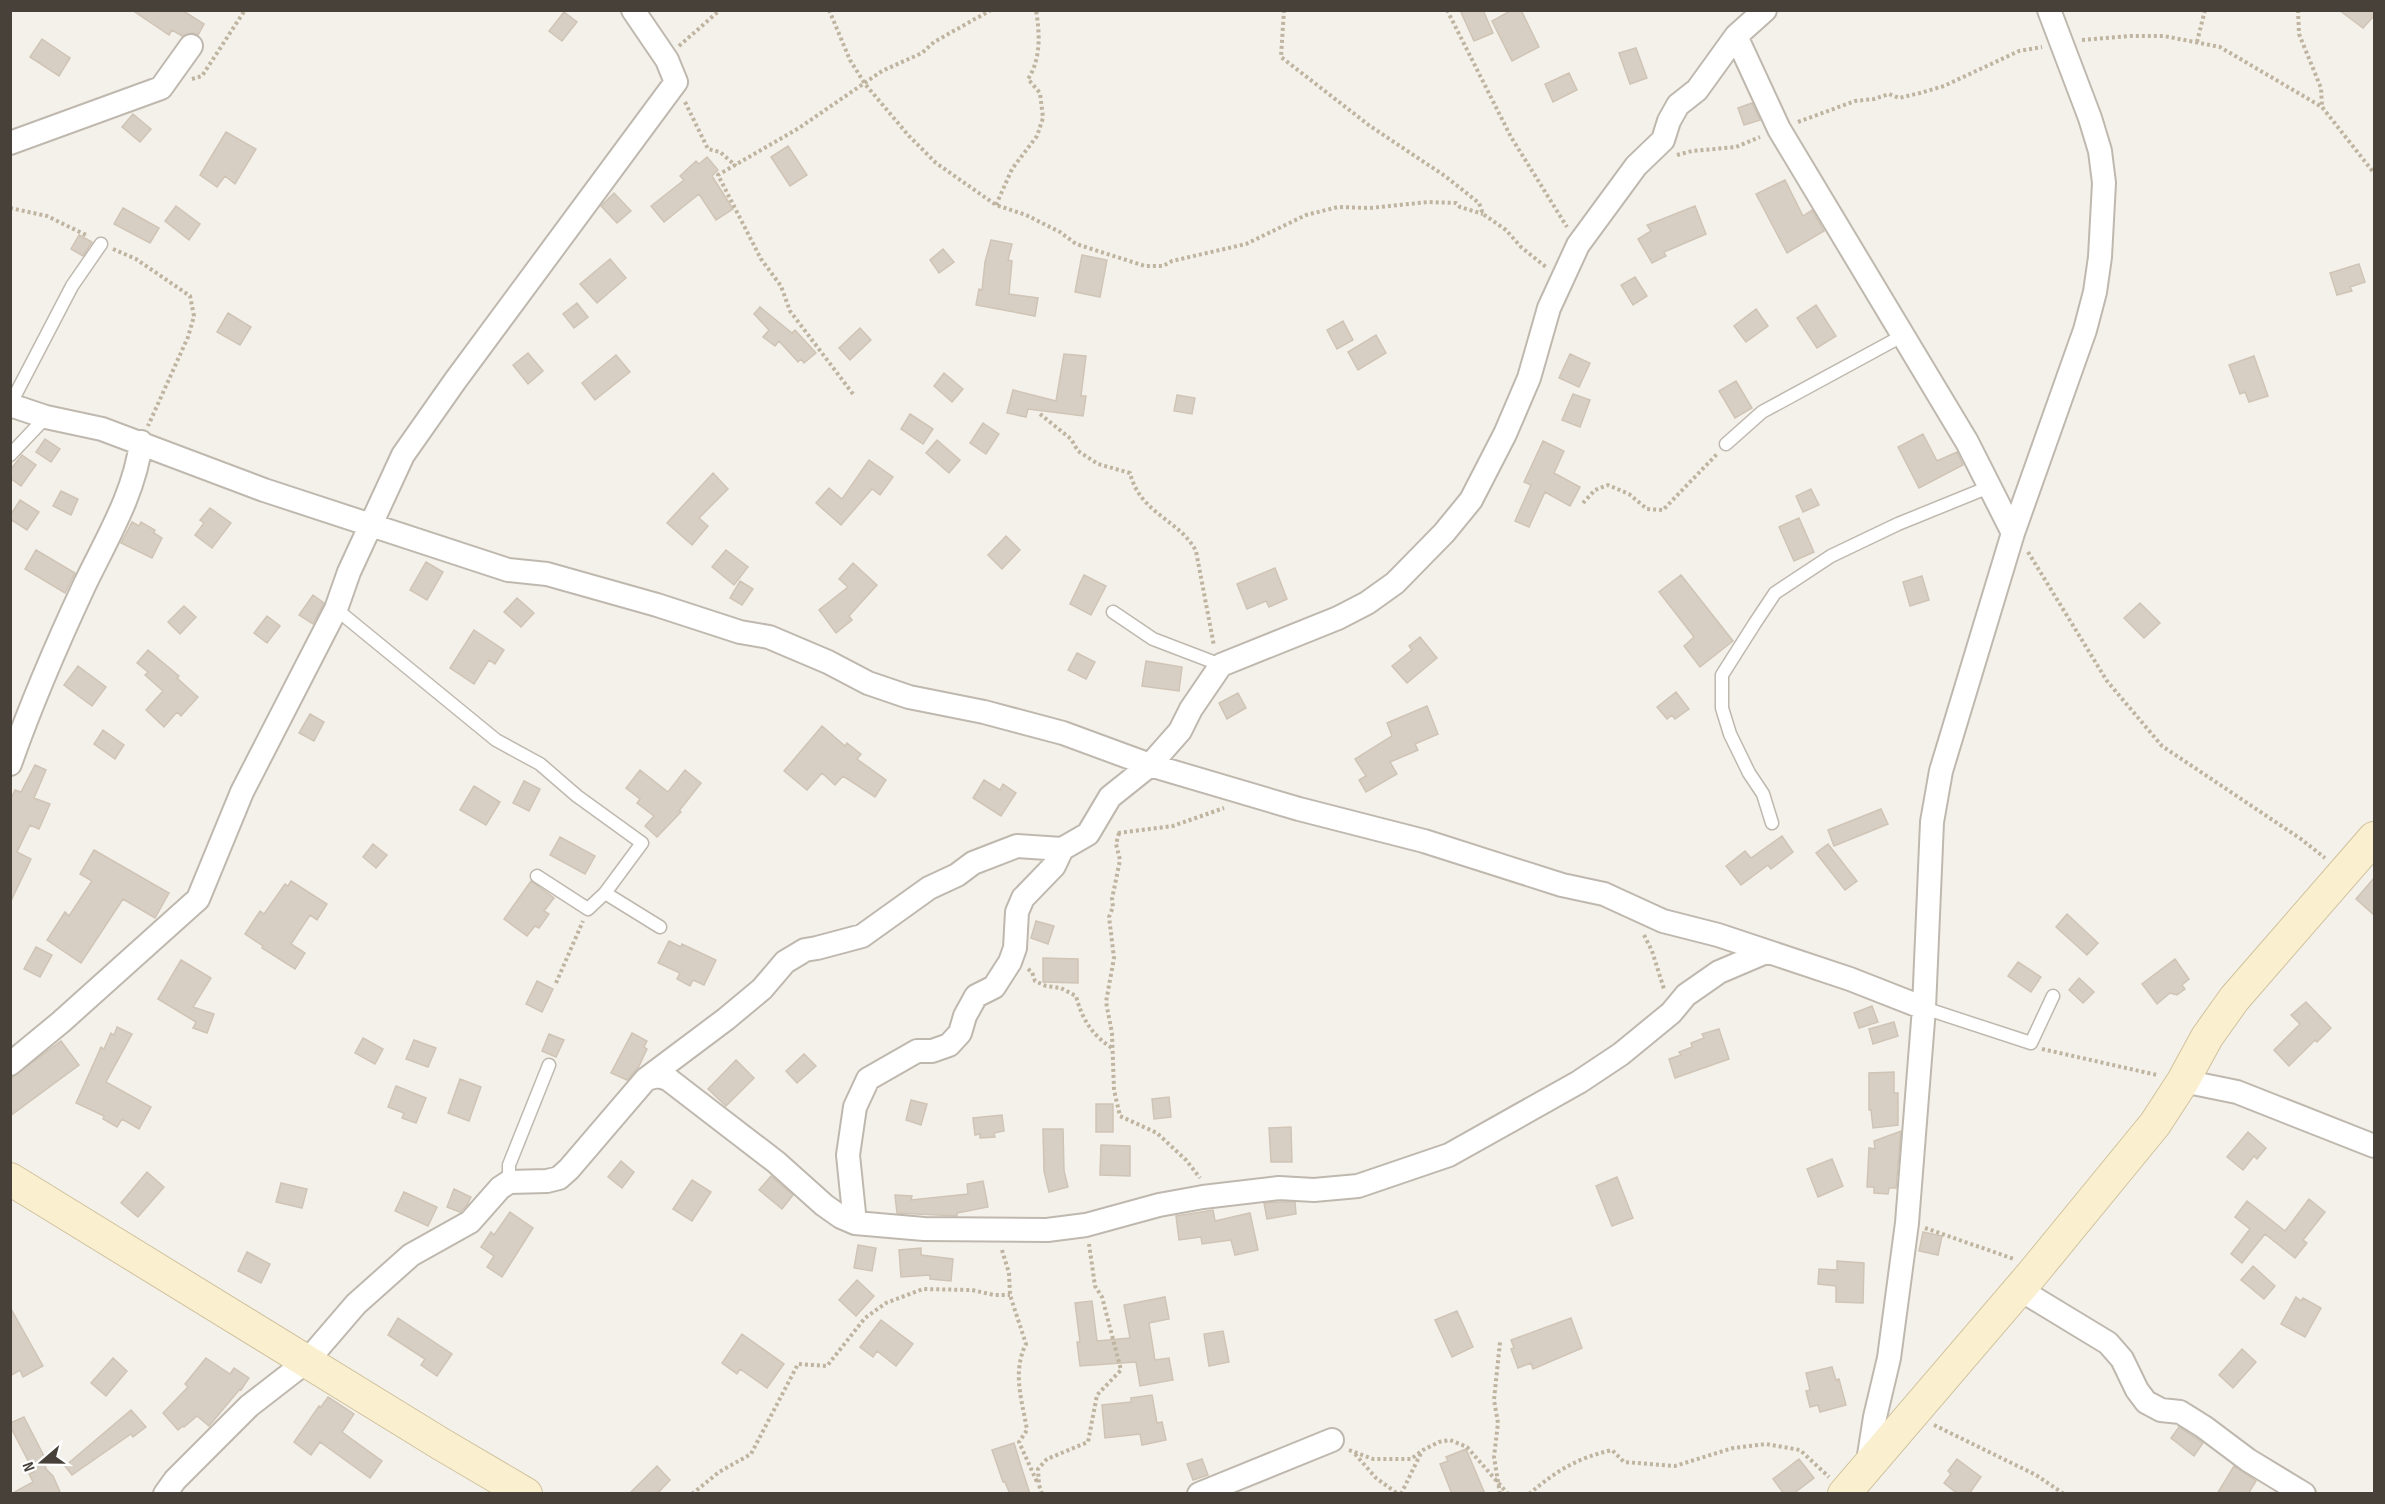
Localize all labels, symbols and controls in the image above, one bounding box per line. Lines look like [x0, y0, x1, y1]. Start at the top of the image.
north arrow [12, 1432, 72, 1492]
text: N [19, 1459, 40, 1474]

